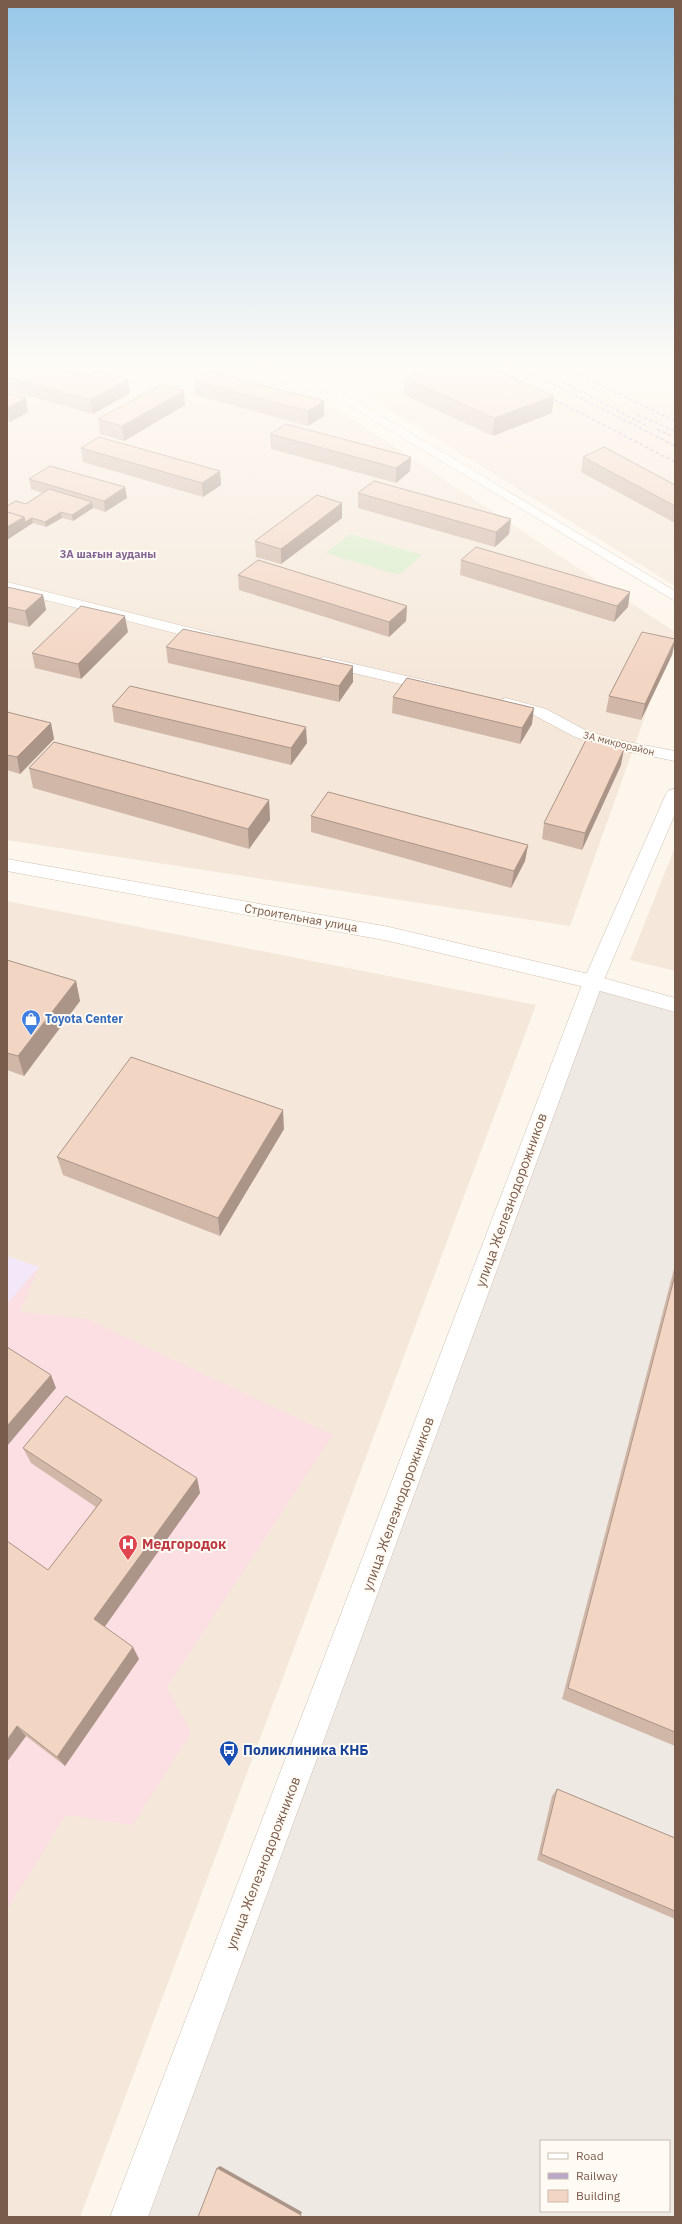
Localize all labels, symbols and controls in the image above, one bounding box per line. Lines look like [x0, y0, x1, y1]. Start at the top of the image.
district label: 3А шағын ауданы [60, 547, 156, 561]
street label: 3А микрорайон [582, 728, 656, 759]
street label: Строительная улица [243, 900, 360, 935]
shop icon: Toyota Center [20, 1008, 42, 1036]
place label: Toyota Center [45, 1011, 123, 1026]
street label: улица Железнодорожников [471, 1110, 551, 1290]
street label: улица Железнодорожников [358, 1414, 438, 1594]
hospital icon: Медгородок [117, 1533, 139, 1561]
place label: Медгородок [142, 1535, 226, 1553]
bus stop icon: Поликлиника КНБ [218, 1739, 240, 1767]
place label: Поликлиника КНБ [243, 1741, 369, 1759]
street label: улица Железнодорожников [222, 1774, 304, 1952]
legend [540, 2140, 670, 2212]
text: Road [576, 2148, 604, 2163]
text: Railway [576, 2168, 618, 2183]
text: Building [576, 2188, 621, 2203]

